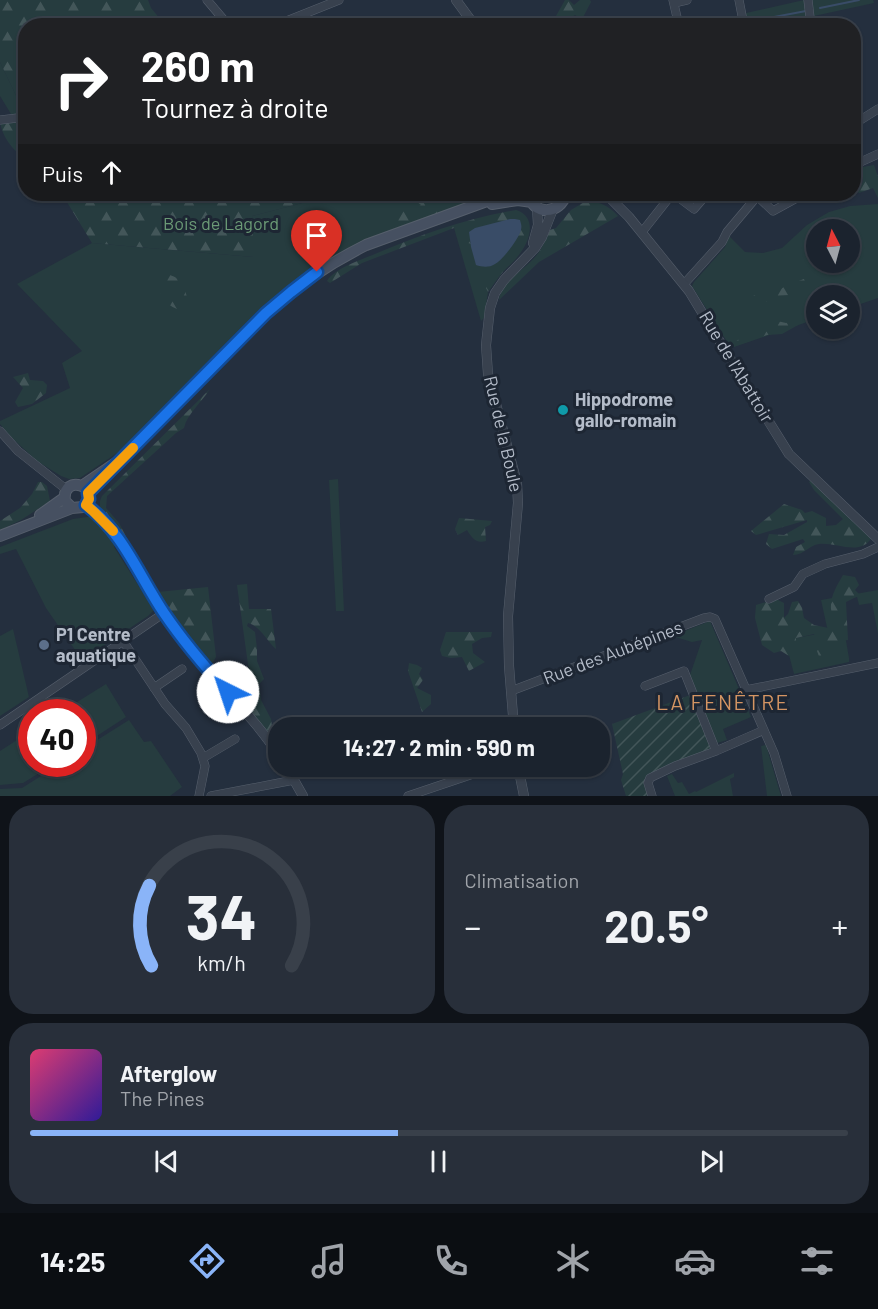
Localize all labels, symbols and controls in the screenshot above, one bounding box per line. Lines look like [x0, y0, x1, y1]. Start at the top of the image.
text: 260 m [141, 40, 254, 90]
icon: right [42, 42, 120, 120]
text: Tournez à droite [141, 91, 329, 123]
icon: ahead [95, 156, 128, 189]
text: Puis [42, 160, 83, 186]
pin [291, 210, 342, 272]
park label: Bois de Lagord [163, 212, 279, 234]
icon: arrive [300, 219, 333, 252]
north arrow [806, 219, 860, 273]
map controls [806, 219, 860, 339]
button: layers [806, 285, 860, 339]
street label: Rue de l'Abattoir [695, 307, 779, 427]
street label: Rue de la Boule [480, 374, 528, 494]
place label: Hippodrome gallo-romain [575, 388, 676, 431]
marker: Hippodrome gallo-romain [556, 403, 570, 417]
street label: Rue des Aubépines [540, 615, 685, 689]
place label: P1 Centre aquatique [56, 623, 136, 666]
marker: P1 Centre aquatique [37, 638, 51, 652]
position arrow [196, 660, 260, 724]
district label: LA FENÊTRE [656, 689, 790, 714]
speed limit sign: 40 [18, 699, 96, 777]
text: 14:27 · 2 min · 590 m [343, 734, 535, 760]
text: Climatisation [465, 868, 579, 892]
text: 34 [186, 878, 257, 952]
text: 20.5° [604, 898, 708, 952]
text: − [465, 906, 481, 946]
text: + [832, 906, 848, 946]
text: km/h [197, 951, 246, 976]
text: Afterglow [120, 1060, 217, 1086]
text: The Pines [120, 1086, 204, 1110]
icon: previous [150, 1145, 183, 1178]
icon: pause [422, 1145, 455, 1178]
icon: next [695, 1145, 728, 1178]
icon: directions [186, 1240, 228, 1282]
icon: music [308, 1240, 350, 1282]
icon: phone [430, 1240, 472, 1282]
icon: climate [552, 1240, 594, 1282]
icon: car [674, 1240, 716, 1282]
icon: filters [796, 1240, 838, 1282]
text: 14:25 [40, 1245, 105, 1277]

